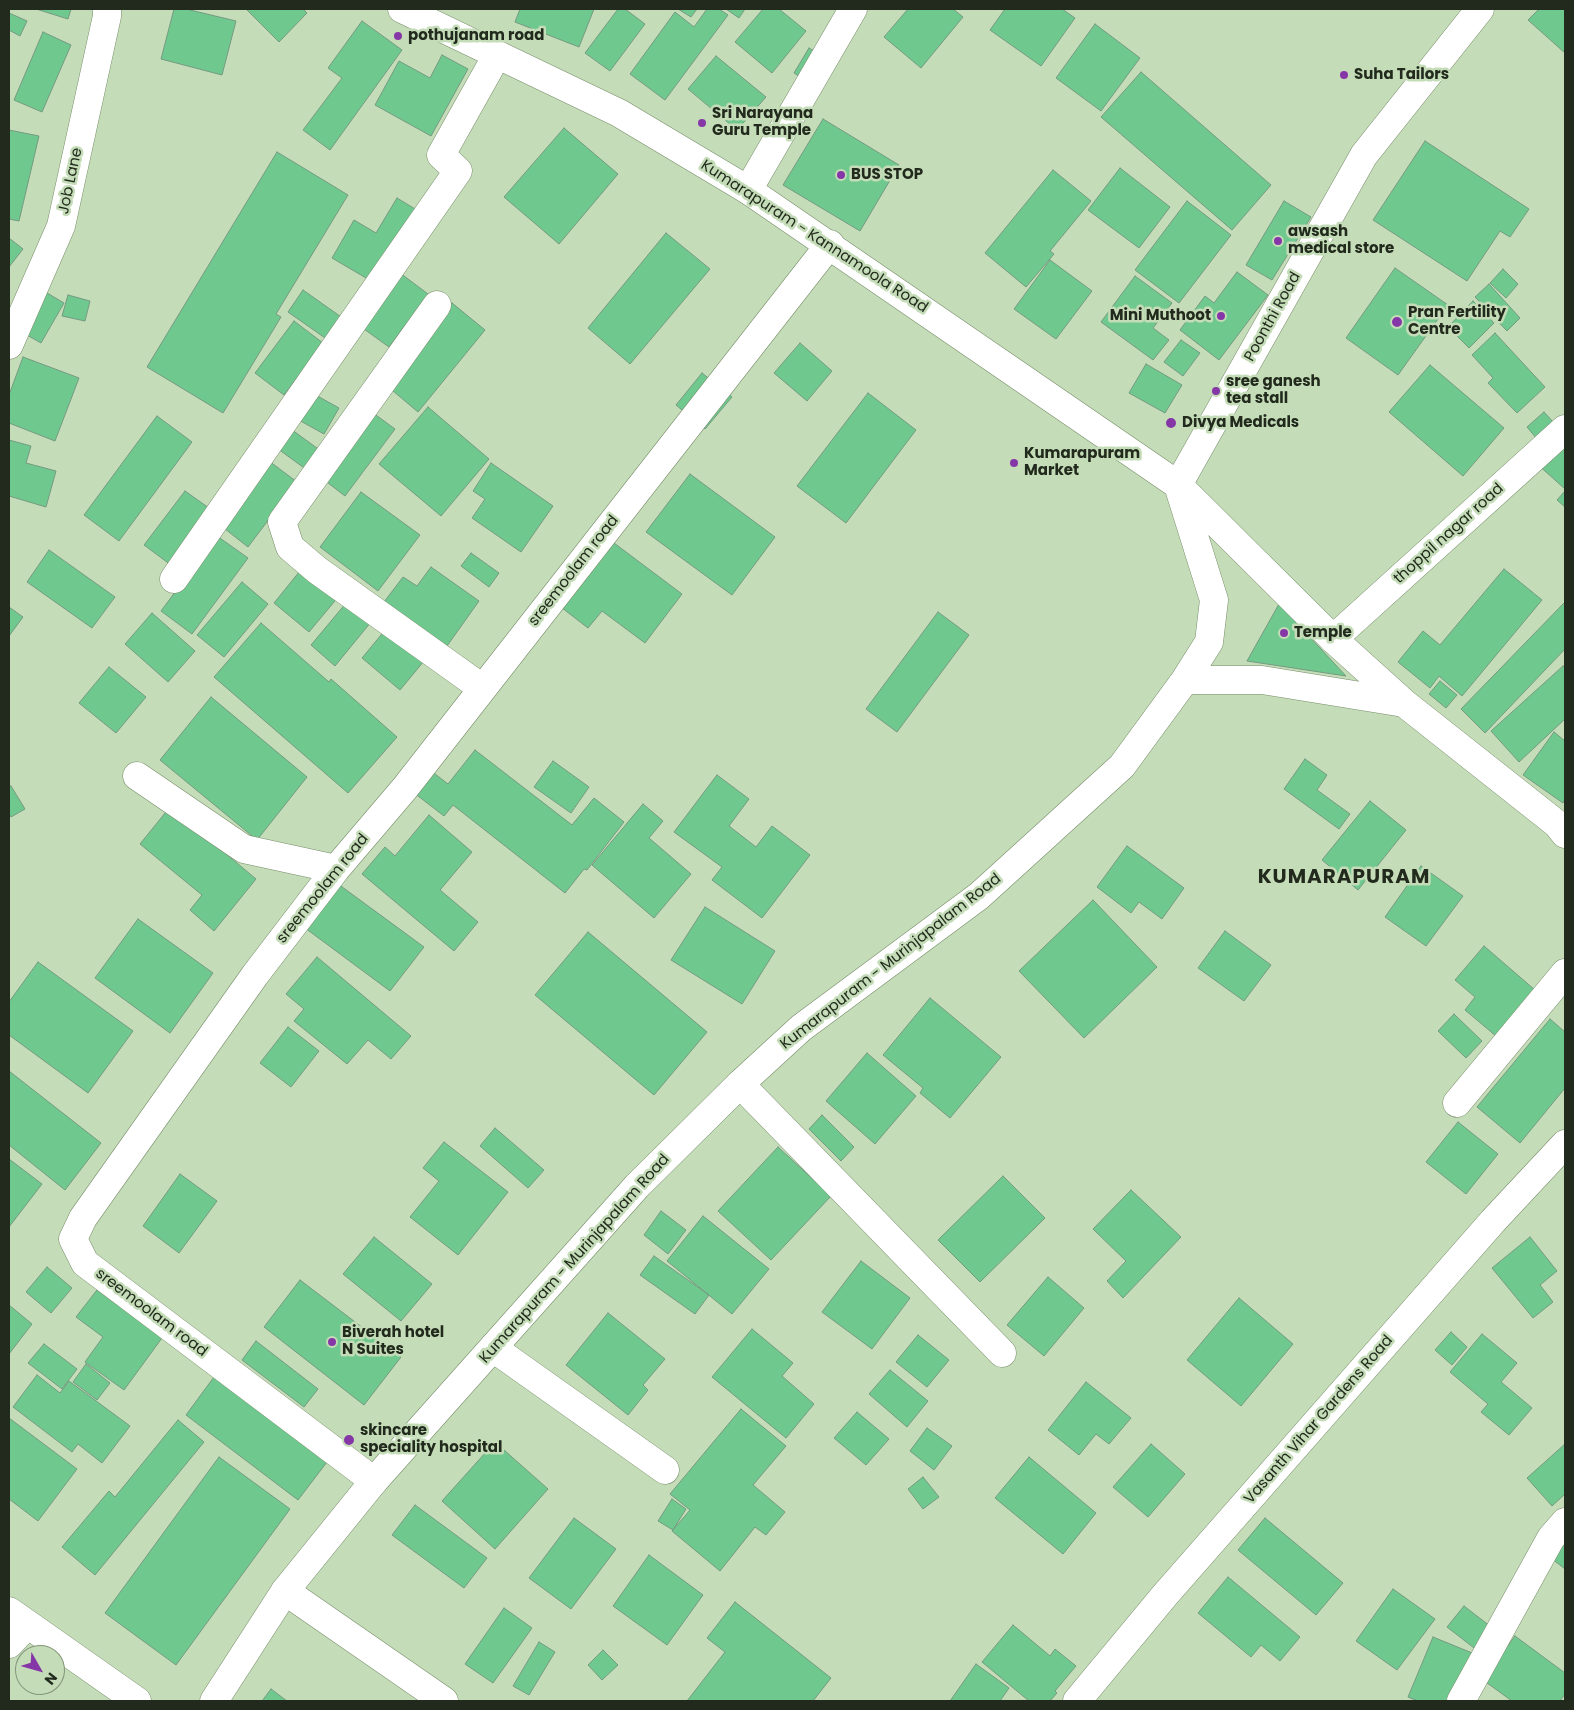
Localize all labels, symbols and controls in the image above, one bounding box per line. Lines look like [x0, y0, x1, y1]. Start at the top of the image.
place label: pothujanam road [408, 27, 544, 45]
marker: pothujanam road [392, 30, 404, 42]
place label: Suha Tailors [1354, 66, 1449, 84]
marker: Suha Tailors [1338, 69, 1350, 81]
place label: Sri Narayana Guru Temple [712, 105, 813, 140]
marker: Sri Narayana Guru Temple [696, 117, 708, 129]
street label: Job Lane [55, 146, 87, 216]
street label: Kumarapuram - Kannamoola Road [697, 157, 931, 317]
place label: BUS STOP [851, 166, 923, 184]
marker: BUS STOP [835, 169, 847, 181]
place label: awsash medical store [1288, 223, 1394, 258]
marker: awsash medical store [1272, 235, 1284, 247]
street label: Poonthi Road [1241, 269, 1305, 365]
place label: Pran Fertility Centre [1408, 304, 1506, 339]
place label: Mini Muthoot [1110, 307, 1211, 325]
marker: Mini Muthoot [1215, 310, 1227, 322]
marker: Pran Fertility Centre [1390, 315, 1404, 329]
place label: sree ganesh tea stall [1226, 373, 1321, 408]
marker: sree ganesh tea stall [1210, 385, 1222, 397]
place label: Divya Medicals [1182, 414, 1299, 432]
marker: Divya Medicals [1164, 416, 1178, 430]
place label: Kumarapuram Market [1024, 445, 1140, 480]
marker: Kumarapuram Market [1008, 457, 1020, 469]
street label: thoppil nagar road [1390, 480, 1508, 588]
street label: sreemoolam road [525, 512, 623, 630]
place label: Temple [1294, 624, 1352, 642]
marker: Temple [1278, 627, 1290, 639]
street label: sreemoolam road [273, 831, 373, 947]
district label: KUMARAPURAM [1256, 866, 1432, 890]
street label: Kumarapuram - Murinjapalam Road [777, 870, 1005, 1054]
street label: Kumarapuram - Murinjapalam Road [476, 1151, 674, 1367]
street label: sreemoolam road [92, 1265, 210, 1361]
place label: Biverah hotel N Suites [342, 1324, 444, 1359]
street label: Vasanth Vihar Gardens Road [1241, 1332, 1397, 1508]
marker: Biverah hotel N Suites [326, 1336, 338, 1348]
place label: skincare speciality hospital [360, 1422, 502, 1457]
marker: skincare speciality hospital [342, 1433, 356, 1447]
north arrow [15, 1645, 65, 1695]
text: N [40, 1668, 62, 1689]

